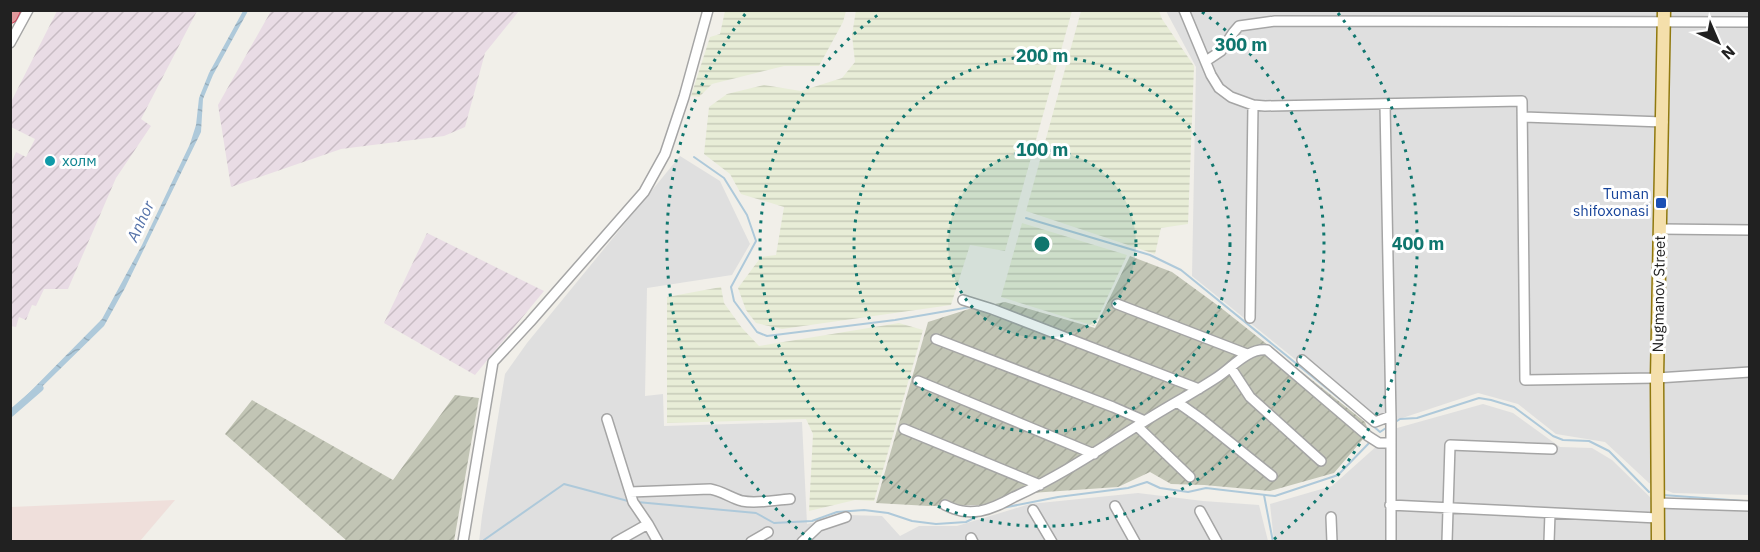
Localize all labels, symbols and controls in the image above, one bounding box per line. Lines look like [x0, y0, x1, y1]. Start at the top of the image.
north arrow [1688, 12, 1748, 72]
text: 300 m [1215, 33, 1267, 56]
text: N [1717, 42, 1740, 64]
text: 200 m [1016, 44, 1068, 67]
text: 100 m [1016, 138, 1068, 161]
place label: холм [62, 151, 97, 170]
marker: холм [43, 154, 57, 168]
place label: Tuman shifoxonasi [1573, 184, 1649, 220]
water label: Anhor [121, 196, 159, 245]
marker: Tuman shifoxonasi [1654, 196, 1668, 210]
text: 400 m [1392, 232, 1444, 255]
centre of rings [1032, 234, 1052, 254]
street label: Nugmanov Street [1648, 235, 1669, 353]

